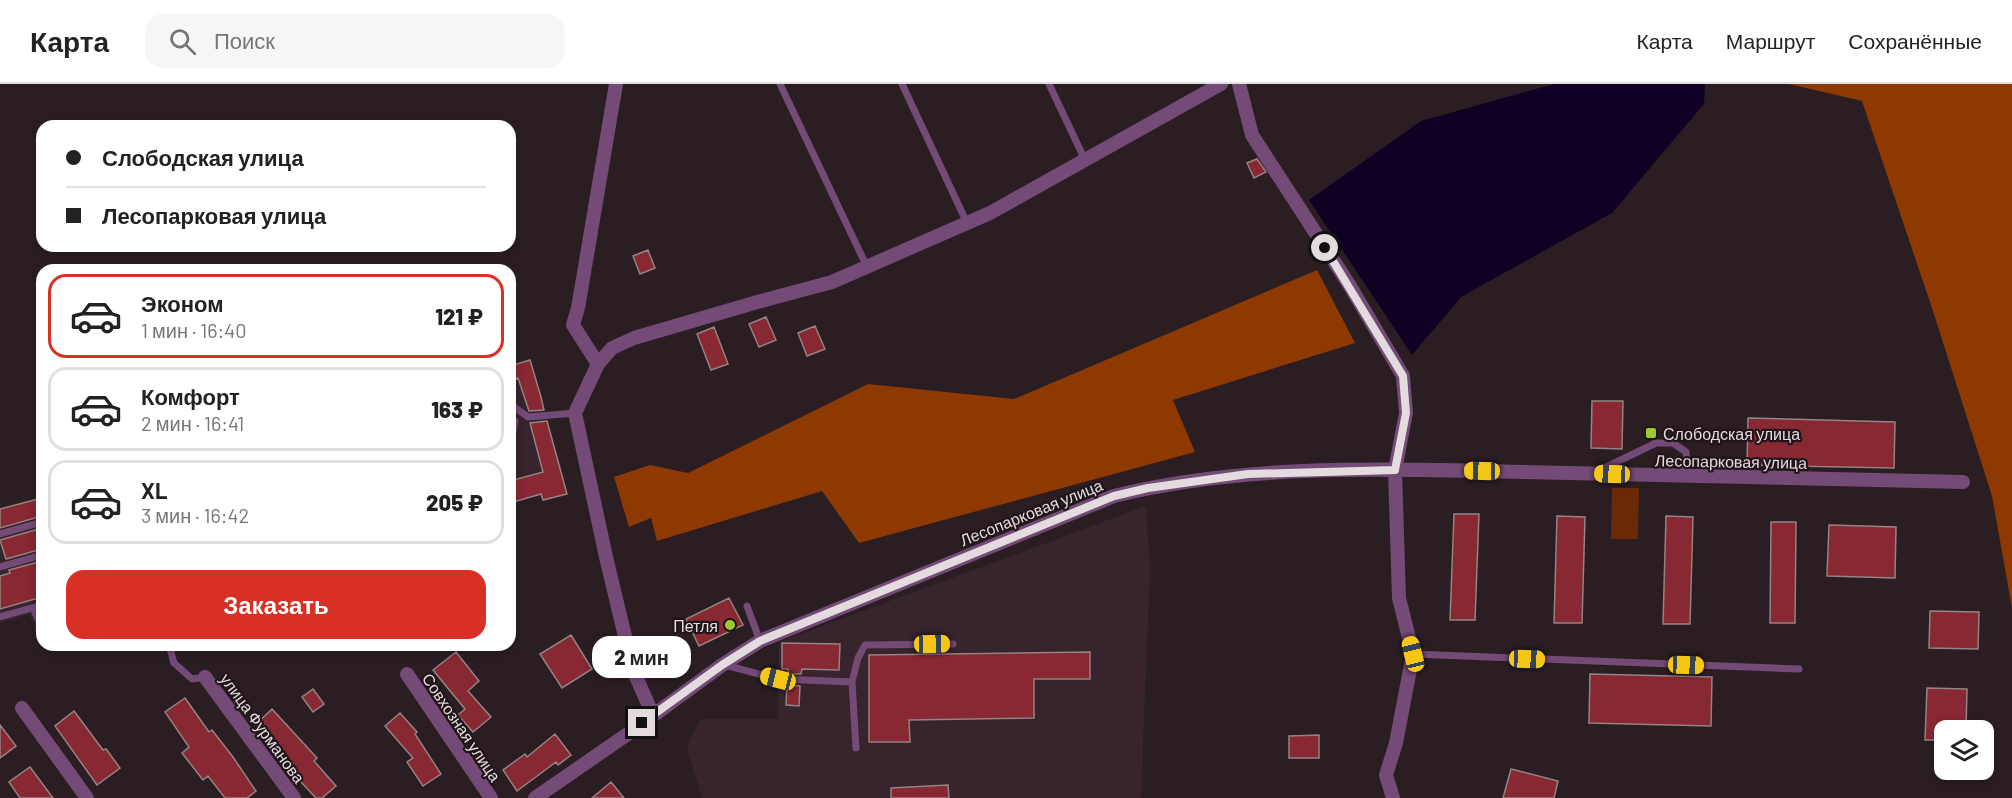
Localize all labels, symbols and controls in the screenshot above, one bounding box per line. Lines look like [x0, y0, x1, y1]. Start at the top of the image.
search box [145, 14, 565, 68]
text: Карта [30, 24, 109, 58]
icon: search [166, 25, 199, 58]
text: Поиск [214, 27, 275, 53]
text: Карта [1637, 28, 1693, 53]
text: Маршрут [1726, 28, 1815, 53]
text: Сохранённые [1848, 28, 1982, 53]
text: Слободская улица [102, 144, 304, 170]
text: Лесопарковая улица [102, 202, 326, 228]
route start [1311, 234, 1338, 261]
icon: car [69, 289, 123, 343]
text: Эконом [141, 290, 224, 316]
text: 121 ₽ [435, 303, 483, 329]
text: 1 мин · 16:40 [141, 318, 247, 342]
icon: car [69, 382, 123, 436]
text: Комфорт [141, 383, 240, 409]
text: 163 ₽ [431, 396, 483, 422]
text: 2 мин · 16:41 [141, 411, 244, 435]
place label: Слободская улица [1663, 424, 1800, 443]
marker: Слободская улица [1644, 426, 1658, 440]
street label: Лесопарковая улица [1655, 450, 1807, 472]
car [1464, 462, 1500, 480]
car [1594, 464, 1630, 484]
icon: car [69, 475, 123, 529]
street label: Лесопарковая улица [957, 475, 1105, 549]
text: XL [141, 477, 167, 503]
text: 205 ₽ [426, 489, 483, 515]
text: 3 мин · 16:42 [141, 503, 249, 527]
button: Заказать [66, 570, 486, 639]
place label: Петля [673, 616, 718, 635]
marker: Петля [723, 618, 737, 632]
car [1400, 634, 1426, 674]
car [914, 635, 950, 653]
callout: 2 мин [592, 636, 692, 678]
text: 2 мин [614, 645, 669, 669]
car [1509, 649, 1545, 669]
car [1668, 655, 1704, 675]
car [758, 666, 798, 692]
street label: улица Фурманова [217, 669, 309, 787]
street label: Совхозная улица [419, 669, 505, 785]
route end [628, 709, 655, 736]
map controls [1934, 720, 1994, 780]
button: layers [1934, 720, 1994, 780]

